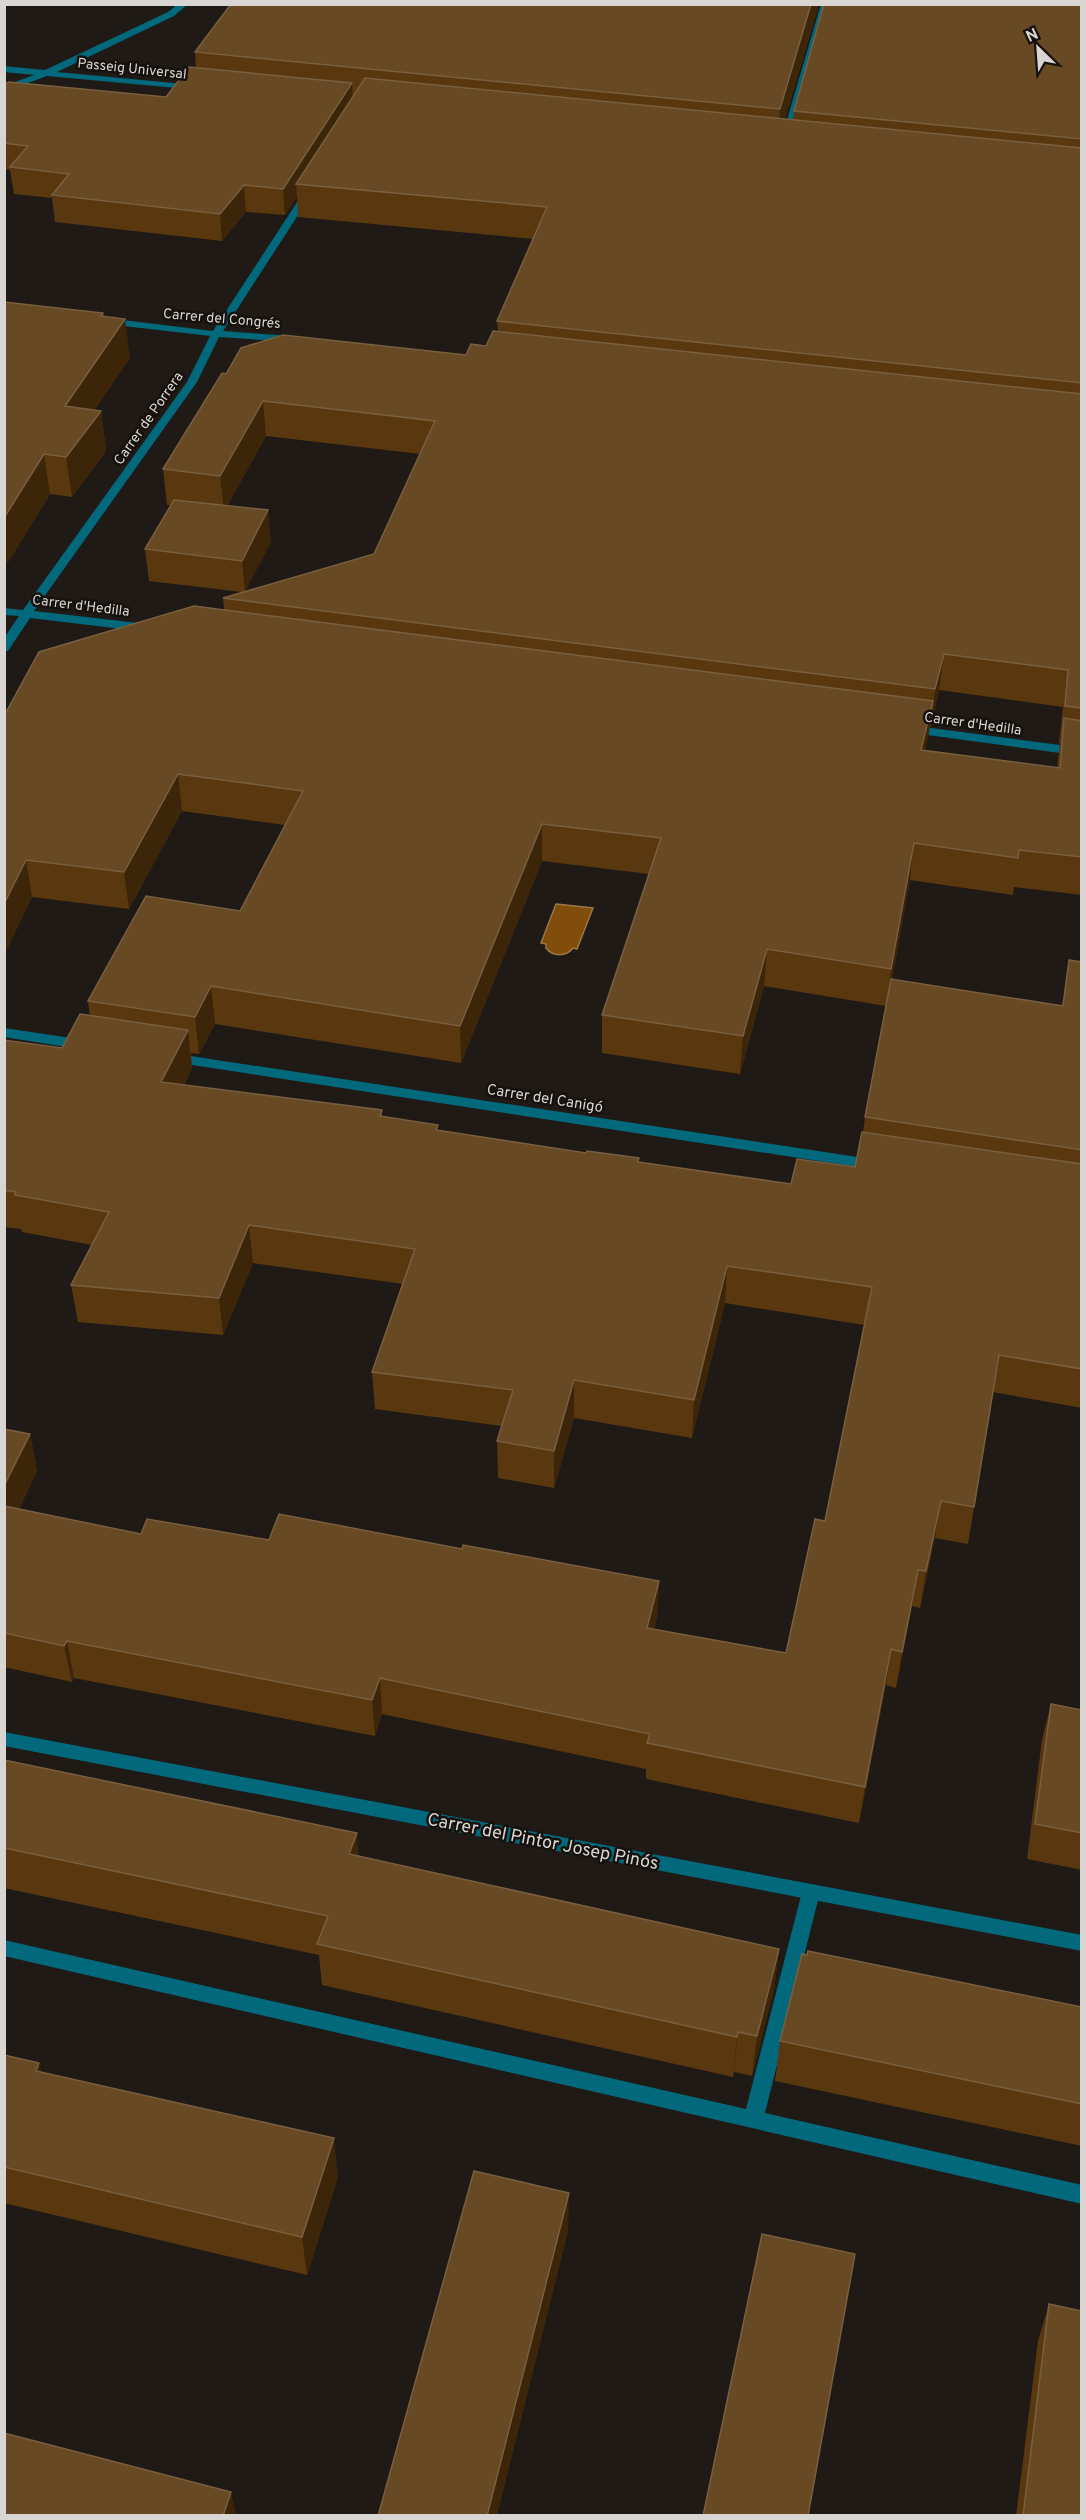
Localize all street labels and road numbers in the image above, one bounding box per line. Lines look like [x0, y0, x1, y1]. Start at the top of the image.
street label: Passeig Universal [76, 55, 187, 84]
street label: Carrer del Congrés [162, 306, 281, 333]
street label: Carrer de Porrera [111, 369, 188, 469]
street label: Carrer d'Hedilla [31, 592, 131, 621]
street label: Carrer d'Hedilla [923, 709, 1023, 740]
street label: Carrer del Canigó [485, 1081, 604, 1118]
street label: Carrer del Pintor Josep Pinós [425, 1809, 660, 1876]

